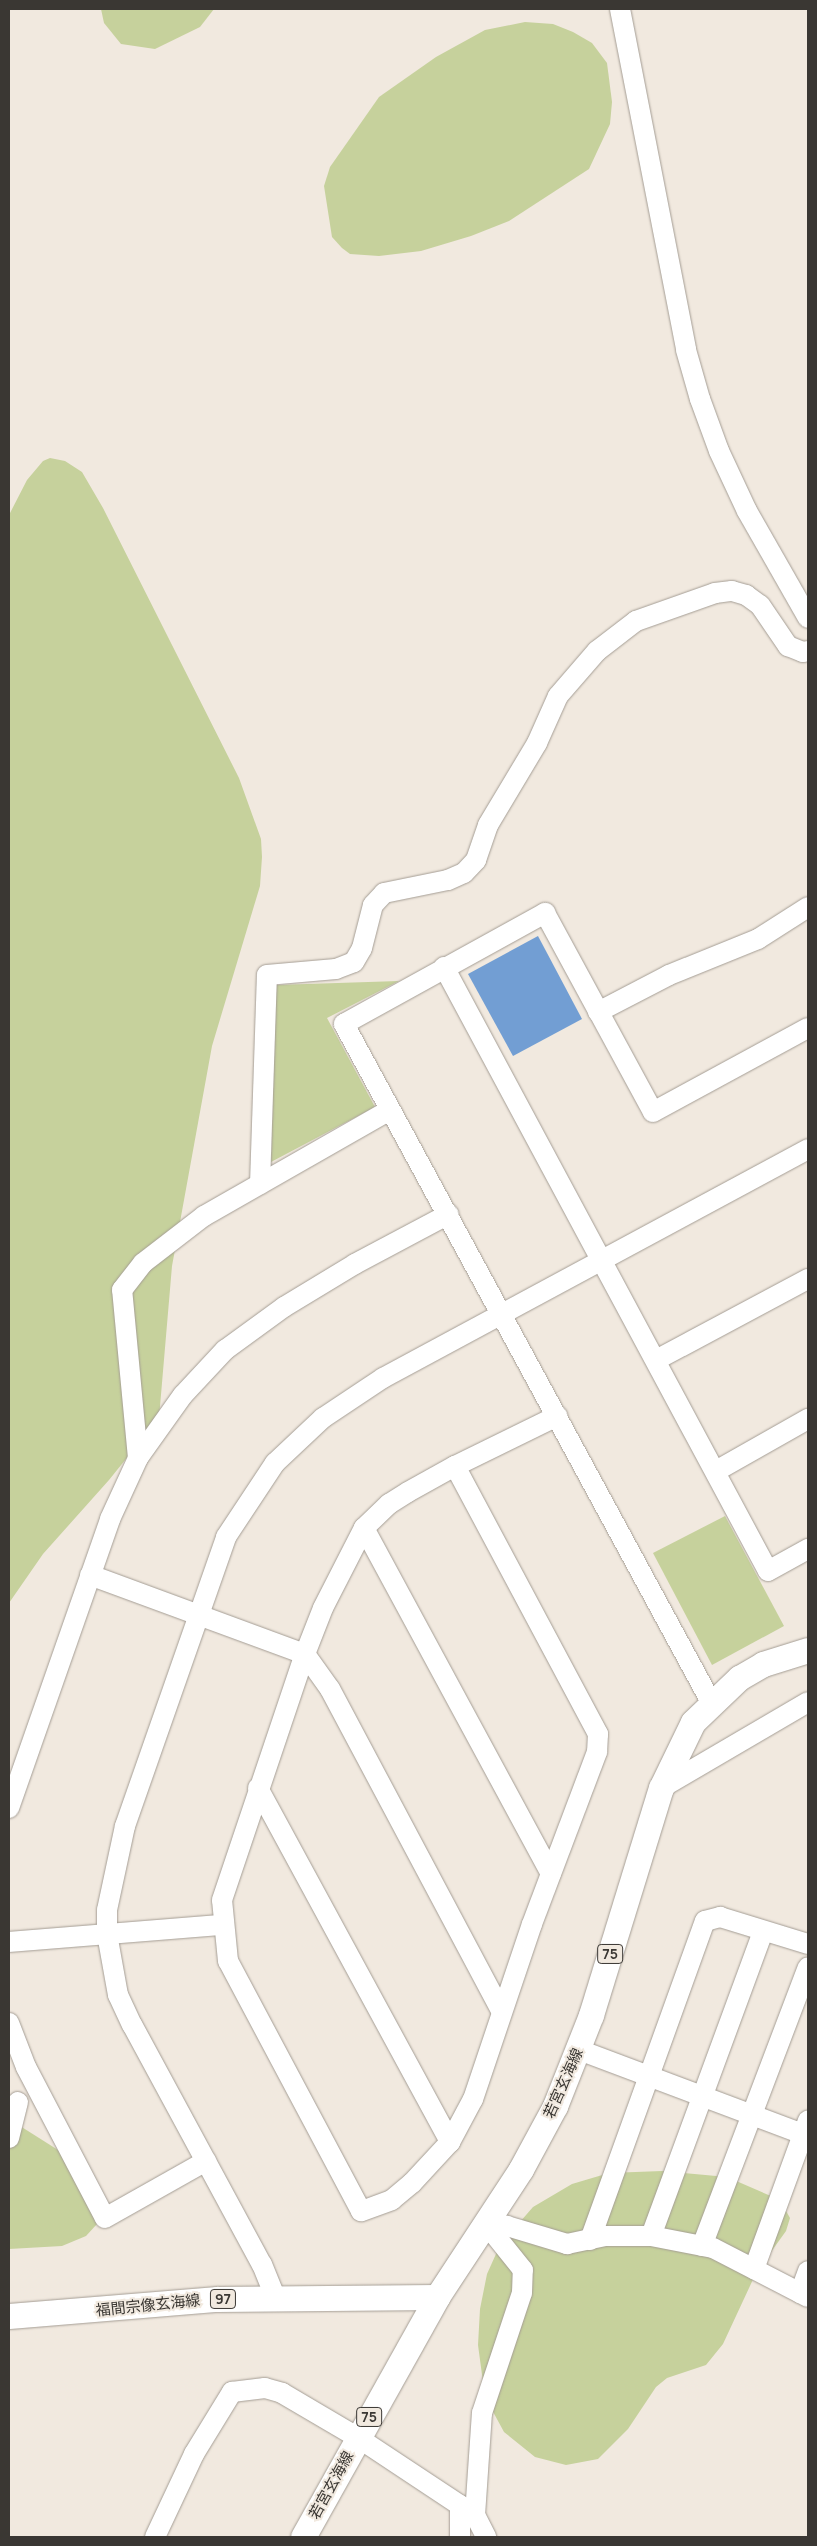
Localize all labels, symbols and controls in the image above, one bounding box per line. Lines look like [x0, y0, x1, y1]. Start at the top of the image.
road number: 75 [596, 1942, 624, 1966]
street label: 若宮玄海線 [540, 2045, 586, 2121]
road number: 97 [209, 2288, 237, 2310]
street label: 福間宗像玄海線 [95, 2291, 201, 2319]
road number: 75 [355, 2406, 383, 2428]
street label: 若宮玄海線 [305, 2448, 357, 2522]

